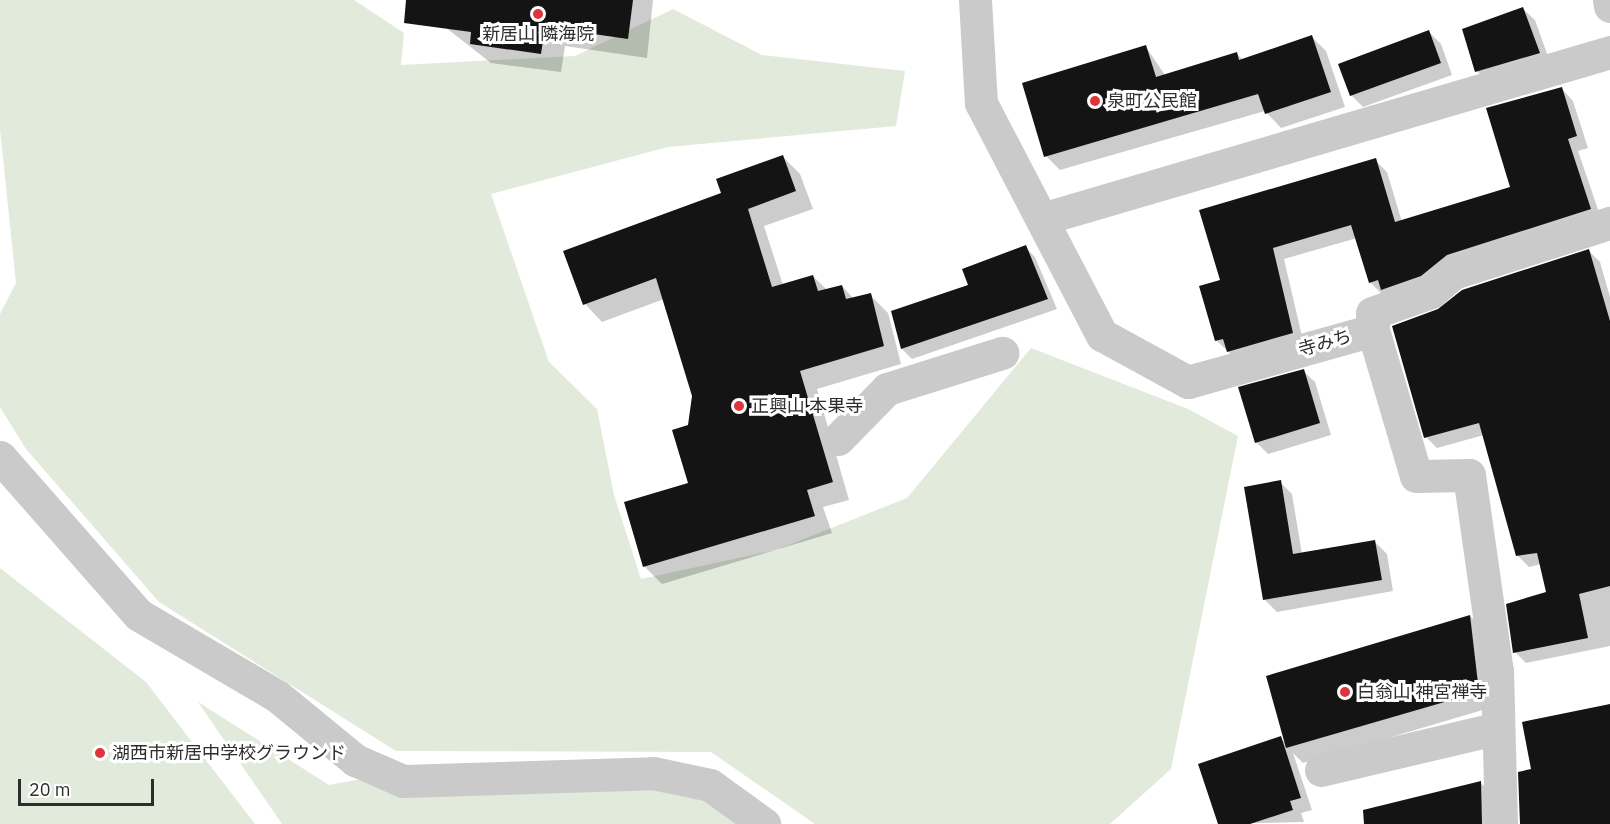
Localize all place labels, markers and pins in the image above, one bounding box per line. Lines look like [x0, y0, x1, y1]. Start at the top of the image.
marker: 新居山 隣海院 [531, 7, 545, 21]
place label: 新居山 隣海院 [482, 23, 594, 45]
place label: 泉町公民館 [1107, 90, 1197, 112]
marker: 泉町公民館 [1088, 94, 1102, 108]
place label: 正興山 本果寺 [751, 395, 863, 417]
marker: 正興山 本果寺 [732, 399, 746, 413]
place label: 白翁山 神宮禅寺 [1357, 681, 1487, 703]
marker: 白翁山 神宮禅寺 [1338, 685, 1352, 699]
place label: 湖西市新居中学校グラウンド [112, 742, 346, 764]
marker: 湖西市新居中学校グラウンド [93, 746, 107, 760]

